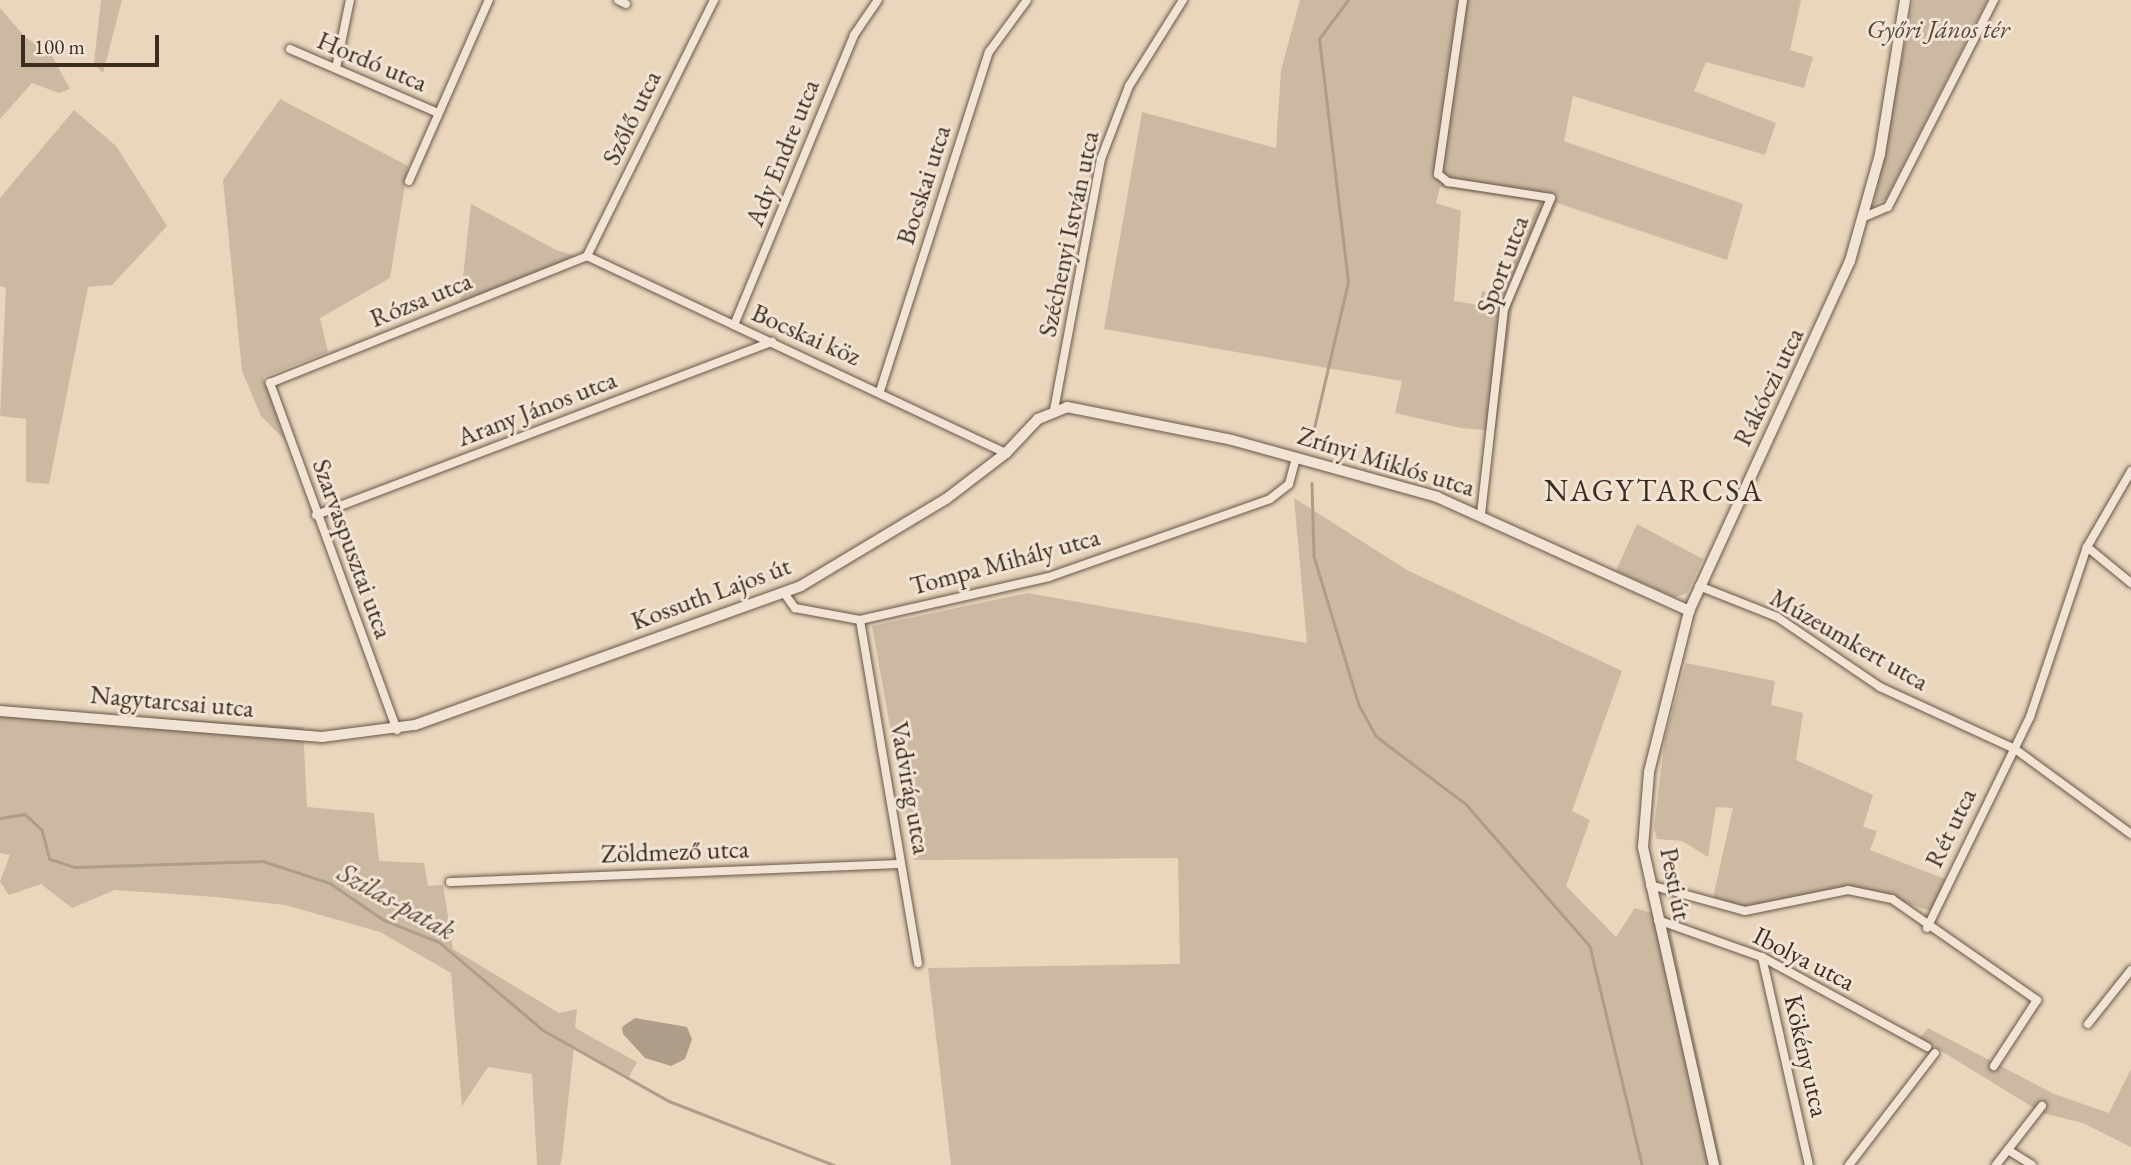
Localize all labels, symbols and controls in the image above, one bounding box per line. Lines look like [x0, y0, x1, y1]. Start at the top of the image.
park label: Győri János tér [1866, 14, 2010, 46]
scale bar [24, 21, 163, 65]
street label: Hordó utca [312, 25, 432, 99]
text: 100 m [34, 33, 85, 60]
street label: Szőlő utca [596, 66, 668, 170]
street label: Ady Endre utca [739, 75, 827, 231]
street label: Bocskai utca [890, 121, 958, 249]
street label: Széchenyi István utca [1032, 128, 1106, 340]
street label: Sport utca [1470, 211, 1536, 319]
street label: Rózsa utca [365, 265, 477, 335]
street label: Bocskai köz [747, 297, 865, 373]
street label: Rákóczi utca [1727, 323, 1811, 451]
street label: Arany János utca [453, 364, 621, 454]
street label: Zrínyi Miklós utca [1294, 420, 1478, 504]
street label: Szarvaspusztai utca [305, 455, 399, 643]
district label: NAGYTARCSA [1545, 473, 1763, 509]
street label: Tompa Mihály utca [907, 522, 1103, 602]
street label: Kossuth Lajos út [627, 551, 795, 637]
street label: Múzeumkert utca [1764, 582, 1934, 698]
street label: Nagytarcsai utca [89, 679, 255, 725]
street label: Vadvirág utca [883, 719, 937, 857]
street label: Rét utca [1918, 783, 1984, 873]
street label: Zöldmező utca [600, 834, 750, 870]
street label: Pesti út [1653, 845, 1697, 923]
water label: Szilas-patak [332, 855, 462, 947]
street label: Ibolya utca [1748, 920, 1860, 998]
street label: Kökény utca [1777, 992, 1835, 1120]

